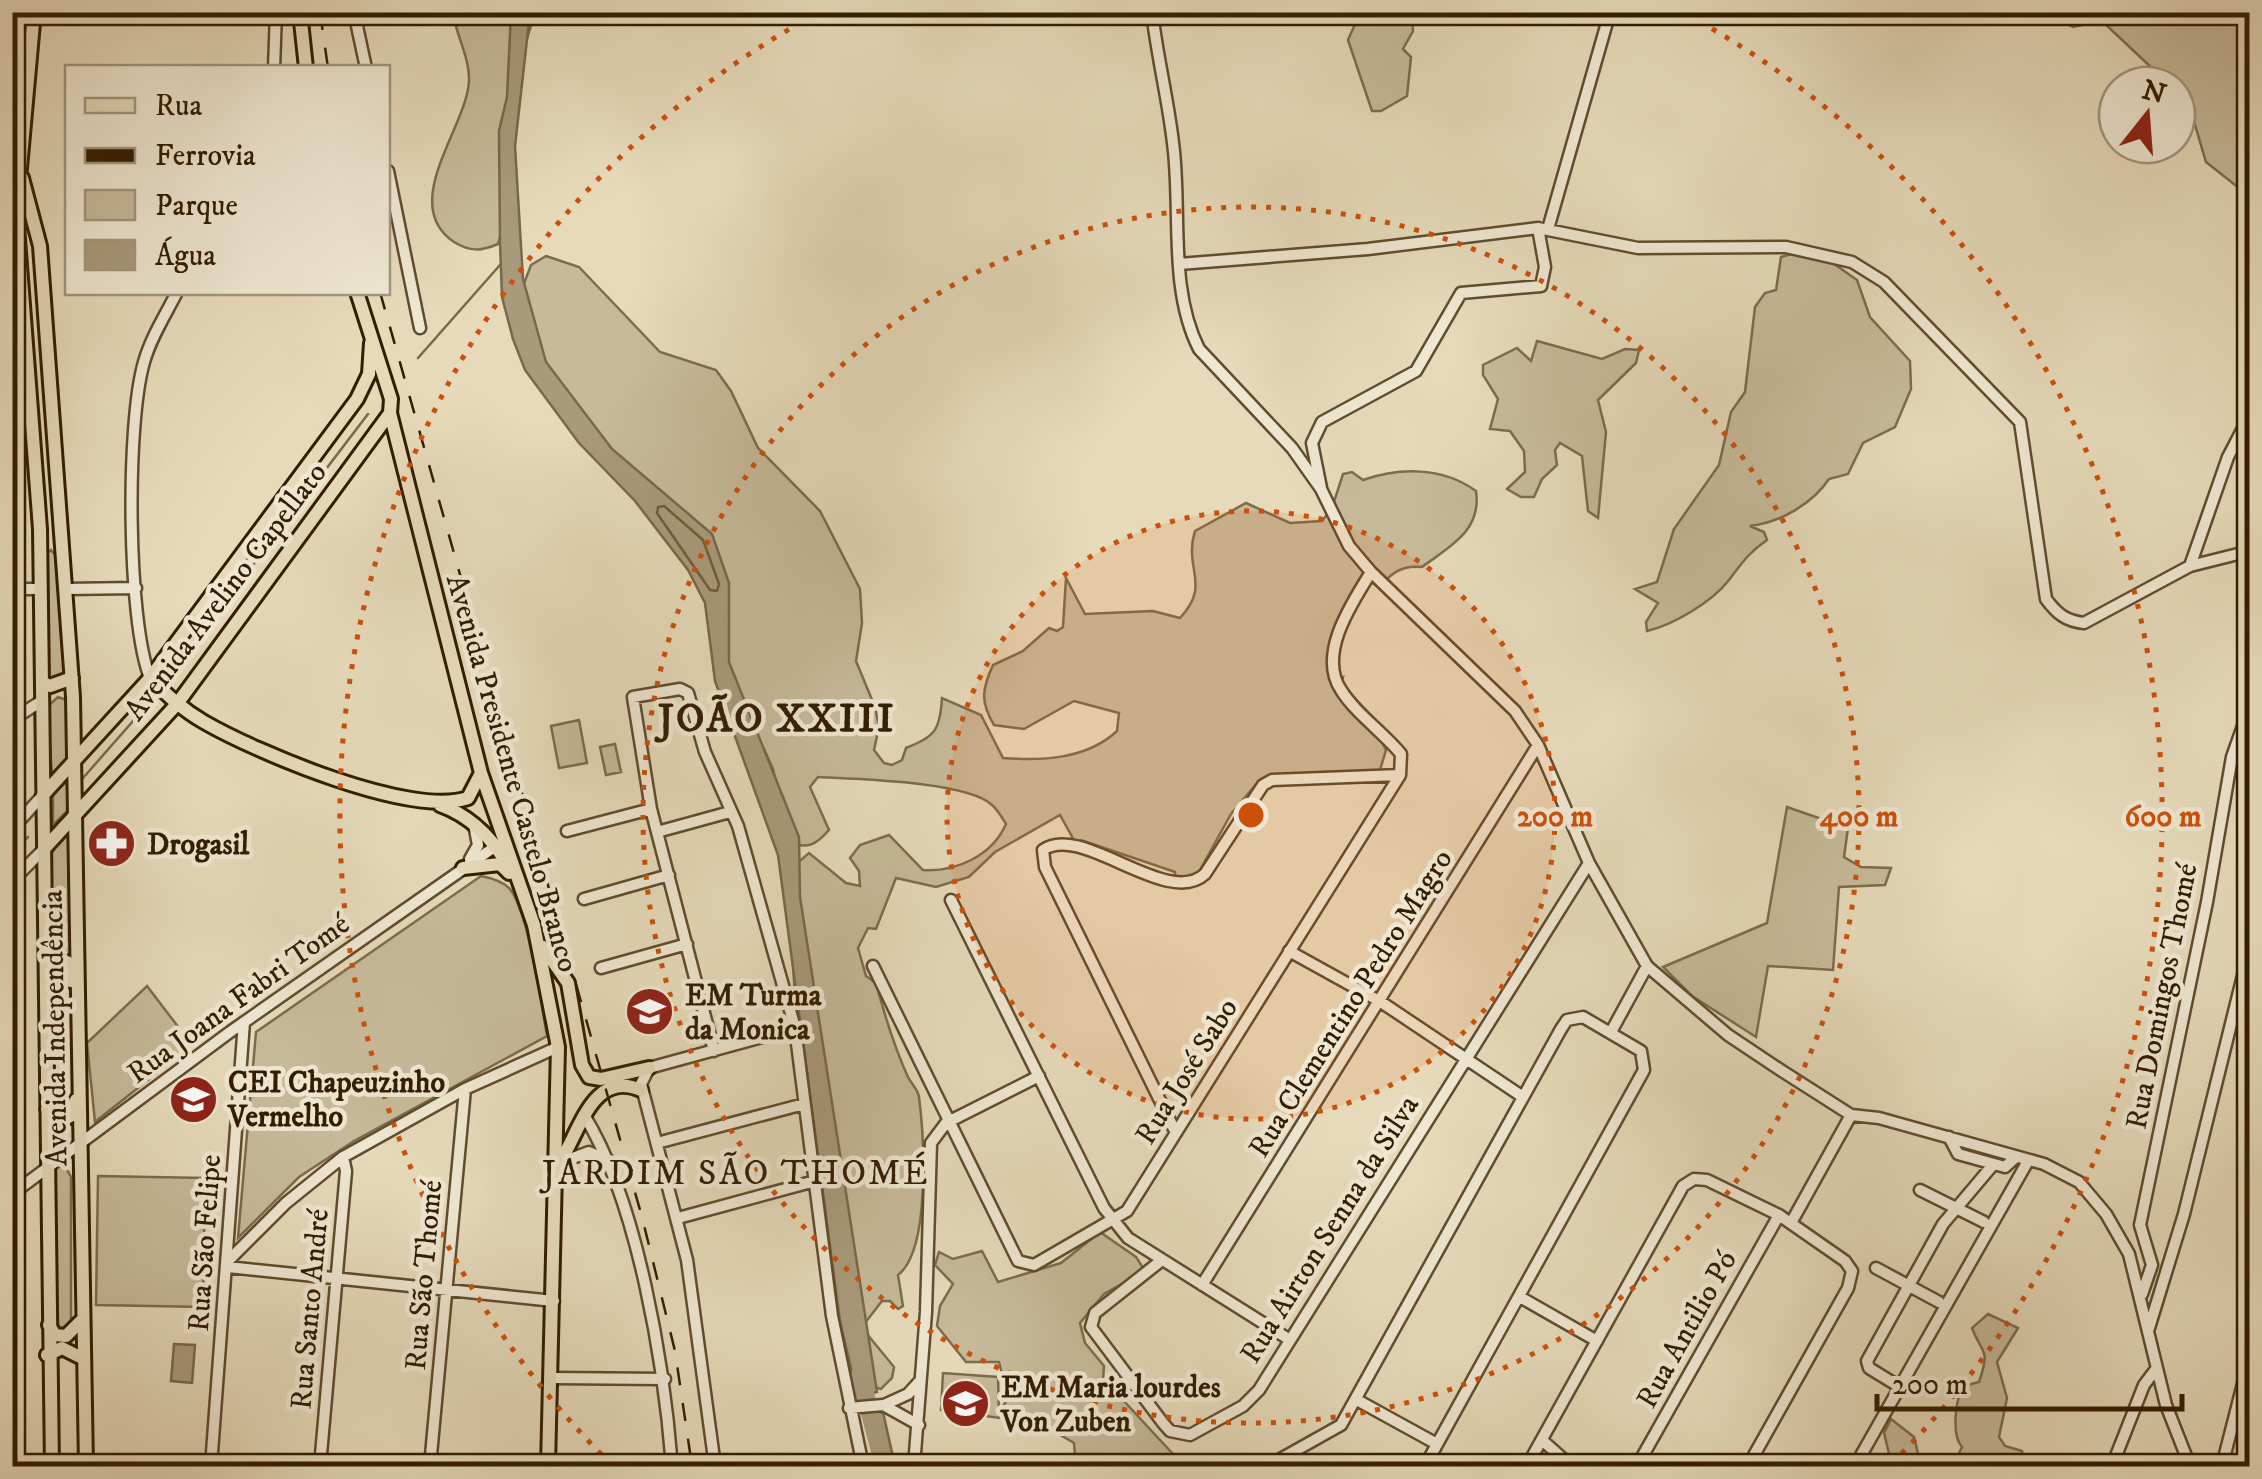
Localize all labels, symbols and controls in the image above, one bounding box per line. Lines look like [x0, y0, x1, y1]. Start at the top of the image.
legend [65, 65, 390, 295]
north arrow [2097, 65, 2197, 165]
text: N [2138, 72, 2170, 113]
text: Rua [155, 88, 202, 125]
text: Ferrovia [155, 138, 256, 175]
text: Parque [155, 188, 238, 225]
text: Água [155, 236, 216, 275]
street label: Avenida Avelino Capellato [117, 455, 336, 728]
street label: Avenida Presidente Castelo Branco [437, 570, 586, 977]
district label: JOÃO XXIII [654, 693, 896, 745]
centre of rings [1233, 797, 1269, 833]
text: 200 m [1517, 799, 1593, 836]
text: 400 m [1820, 799, 1899, 836]
text: 600 m [2125, 799, 2202, 836]
pharmacy icon: Drogasil [86, 818, 138, 870]
place label: Drogasil [147, 827, 250, 864]
street label: Rua Clementino Pedro Magro [1241, 843, 1461, 1165]
street label: Rua Domingos Thomé [2119, 860, 2206, 1132]
street label: Avenida Independência [35, 889, 76, 1166]
street label: Rua Joana Fabri Tomé [121, 906, 358, 1092]
place label: EM Turma da Monica [685, 978, 823, 1049]
school or university icon: EM Turma da Monica [624, 986, 676, 1038]
street label: Rua José Sabo [1128, 992, 1247, 1152]
place label: CEI Chapeuzinho Vermelho [227, 1065, 445, 1136]
school or university icon: CEI Chapeuzinho Vermelho [167, 1073, 219, 1125]
street label: Rua Airton Senna da Silva [1233, 1089, 1428, 1371]
district label: JARDIM SÃO THOMÉ [539, 1151, 930, 1196]
street label: Rua São Felipe [181, 1153, 230, 1333]
street label: Rua São Thomé [398, 1178, 451, 1372]
street label: Rua Santo André [283, 1207, 338, 1411]
street label: Rua Antilio Pó [1629, 1244, 1746, 1415]
scale bar [1877, 1349, 2182, 1411]
text: 200 m [1892, 1367, 1968, 1404]
place label: EM Maria lourdes Von Zuben [1000, 1370, 1221, 1441]
school or university icon: EM Maria lourdes Von Zuben [940, 1378, 992, 1430]

